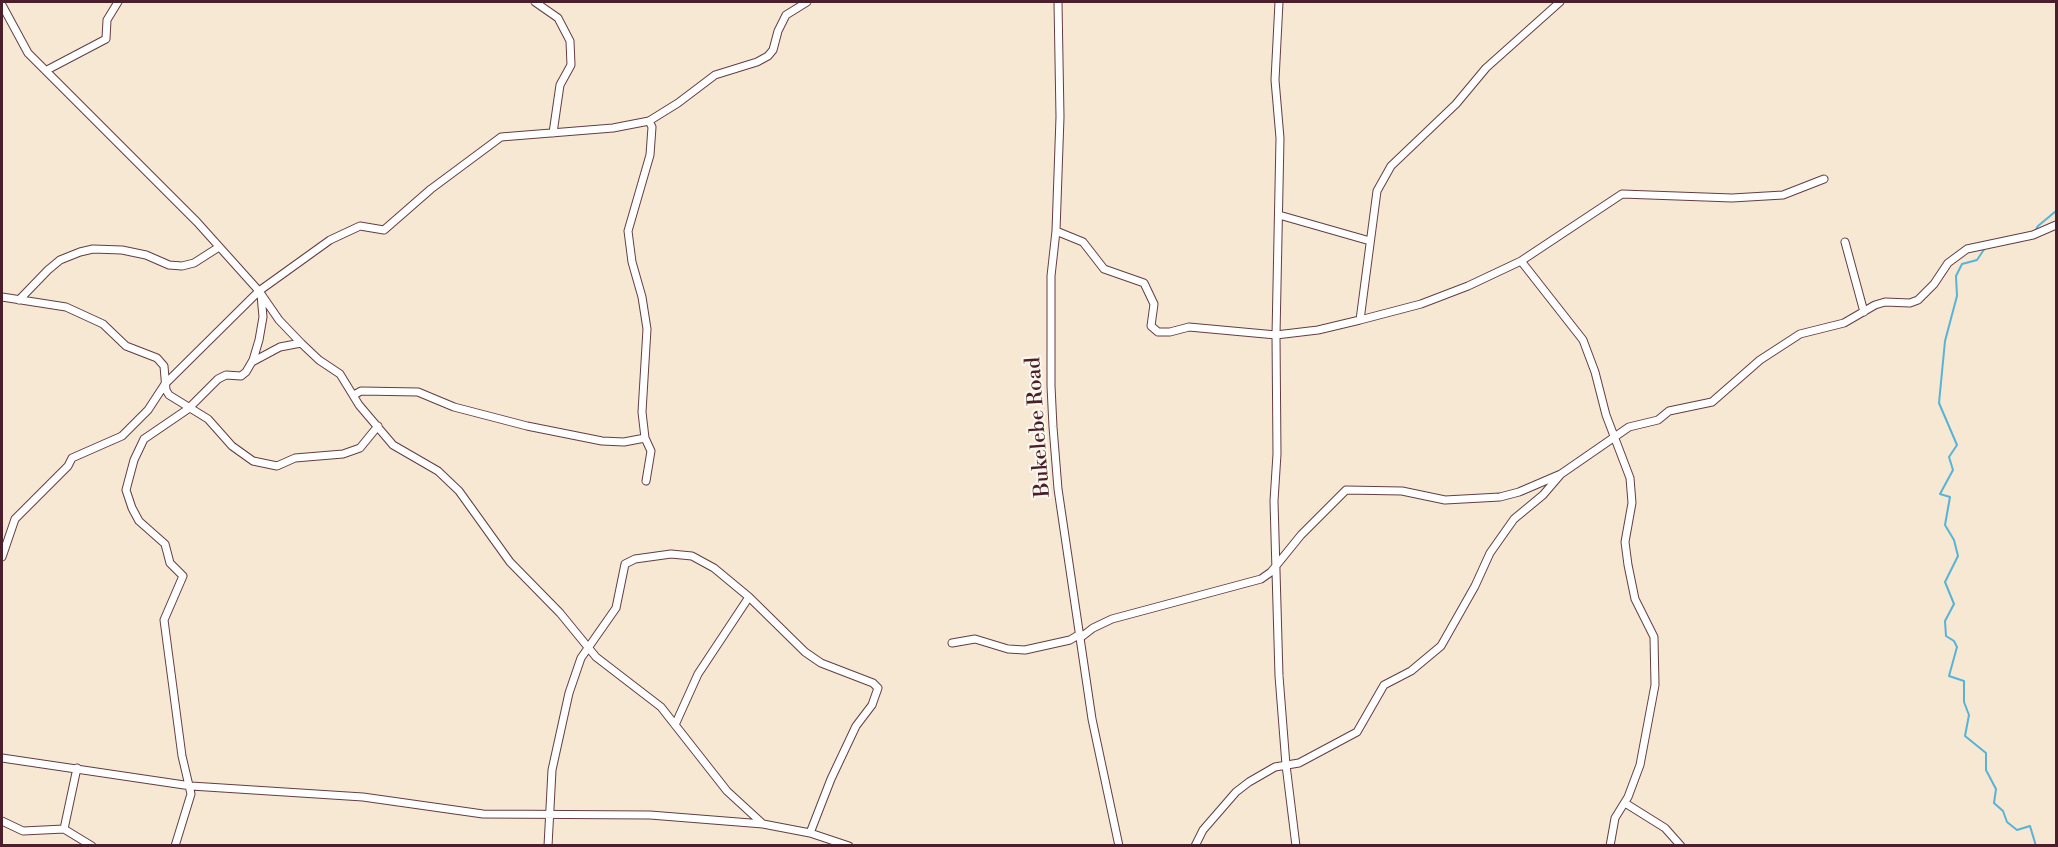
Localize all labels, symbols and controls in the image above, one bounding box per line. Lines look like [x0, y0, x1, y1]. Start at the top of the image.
street label: Bukelebe Road [1022, 356, 1056, 498]

